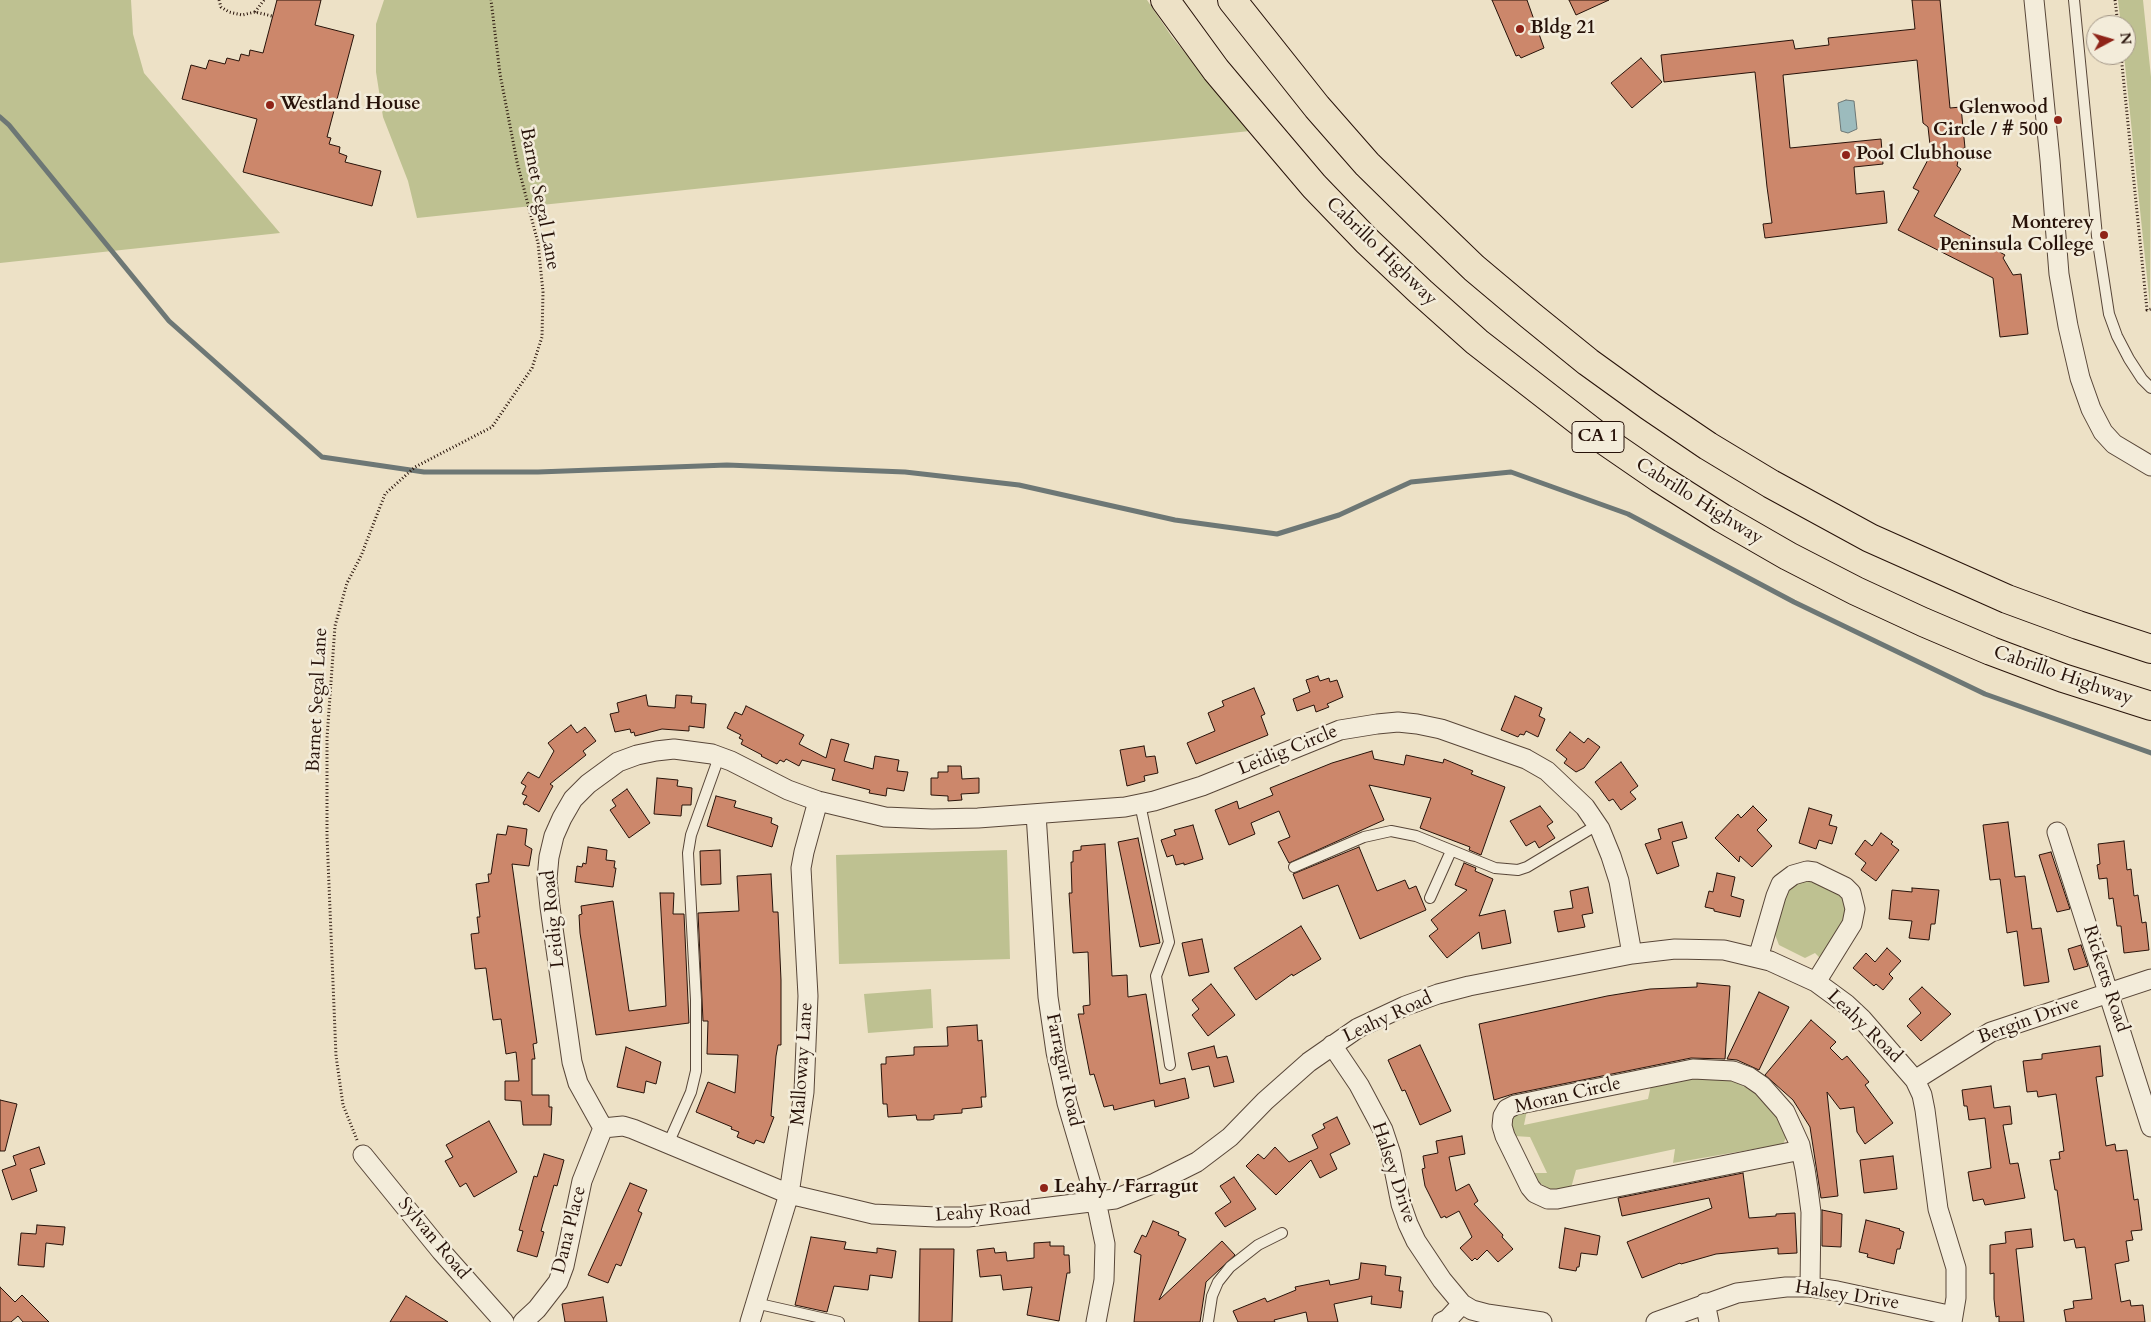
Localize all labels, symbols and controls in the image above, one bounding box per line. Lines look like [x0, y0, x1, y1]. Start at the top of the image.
north arrow [2086, 15, 2136, 65]
place label: Bldg 21 [1530, 18, 1596, 40]
marker: Bldg 21 [1514, 23, 1526, 35]
text: N [2115, 31, 2136, 46]
place label: Westland House [280, 94, 421, 116]
place label: Glenwood Circle / # 500 [1933, 98, 2048, 142]
marker: Westland House [264, 99, 276, 111]
marker: Glenwood Circle / # 500 [2052, 114, 2064, 126]
street label: Barnet Segal Lane [514, 126, 564, 272]
place label: Pool Clubhouse [1856, 144, 1992, 166]
marker: Pool Clubhouse [1840, 149, 1852, 161]
street label: Cabrillo Highway [1321, 193, 1441, 311]
place label: Monterey Peninsula College [1940, 213, 2094, 257]
marker: Monterey Peninsula College [2098, 229, 2110, 241]
road number: CA 1 [1572, 422, 1624, 452]
street label: Cabrillo Highway [1631, 454, 1767, 550]
street label: Barnet Segal Lane [303, 627, 333, 773]
street label: Cabrillo Highway [1990, 641, 2136, 711]
street label: Leidig Circle [1235, 721, 1341, 781]
street label: Leidig Road [538, 869, 570, 969]
street label: Ricketts Road [2077, 923, 2133, 1035]
street label: Leahy Road [1822, 986, 1906, 1068]
street label: Leahy Road [1340, 987, 1436, 1049]
street label: Bergin Drive [1975, 992, 2083, 1050]
street label: Malloway Lane [787, 1001, 819, 1127]
street label: Farragut Road [1040, 1011, 1086, 1129]
street label: Moran Circle [1513, 1073, 1623, 1119]
street label: Halsey Drive [1366, 1120, 1420, 1226]
place label: Leahy / Farragut [1054, 1177, 1198, 1199]
marker: Leahy / Farragut [1038, 1182, 1050, 1194]
street label: Dana Place [548, 1184, 592, 1276]
street label: Sylvan Road [392, 1193, 474, 1285]
street label: Leahy Road [934, 1198, 1032, 1228]
street label: Halsey Drive [1793, 1277, 1901, 1315]

